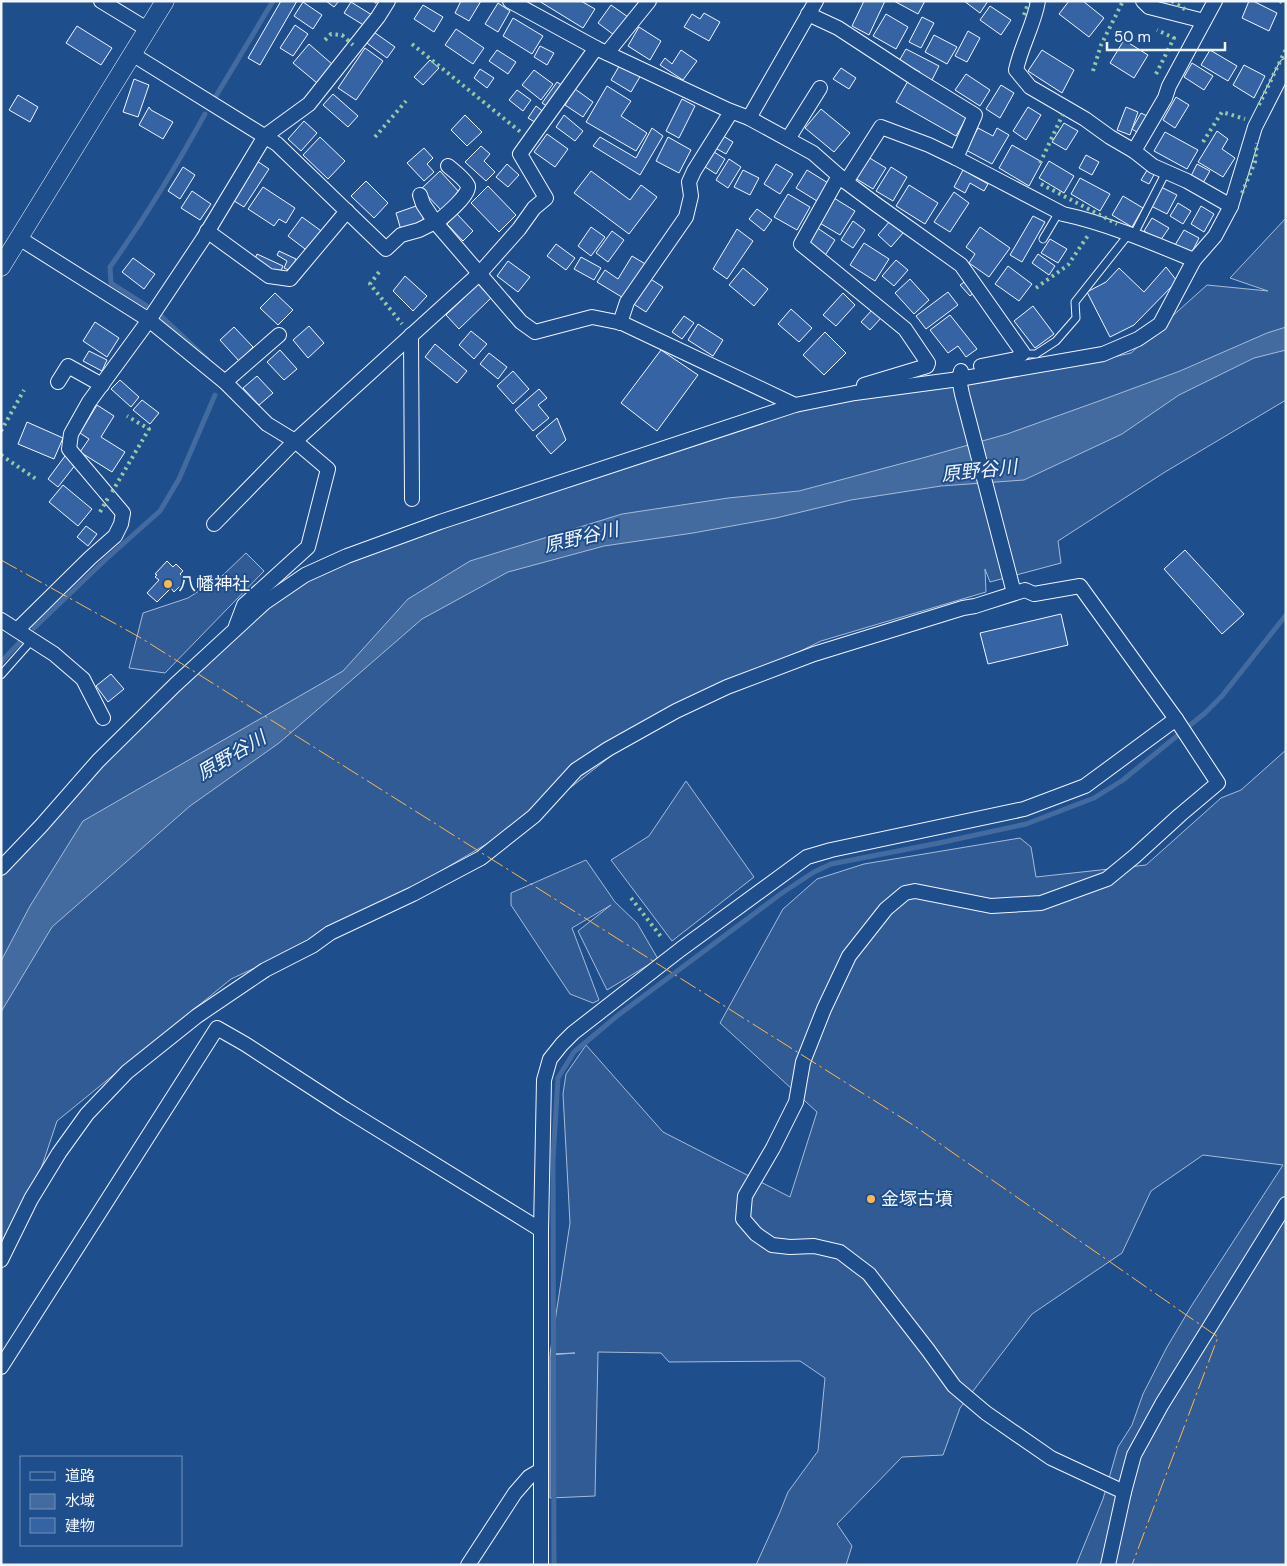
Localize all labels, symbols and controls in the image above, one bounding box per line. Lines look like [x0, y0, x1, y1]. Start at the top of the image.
scale bar [1107, 20, 1224, 52]
text: 50 m [1114, 27, 1151, 47]
water label: 原野谷川 [940, 454, 1020, 487]
water label: 原野谷川 [541, 516, 623, 558]
place label: 八幡神社 [178, 572, 250, 596]
marker: 八幡神社 [162, 578, 174, 590]
water label: 原野谷川 [192, 724, 272, 786]
place label: 金塚古墳 [881, 1187, 953, 1211]
marker: 金塚古墳 [865, 1193, 877, 1205]
legend [20, 1456, 182, 1546]
text: 道路 [65, 1466, 95, 1486]
text: 水域 [65, 1491, 95, 1511]
text: 建物 [65, 1516, 95, 1536]

